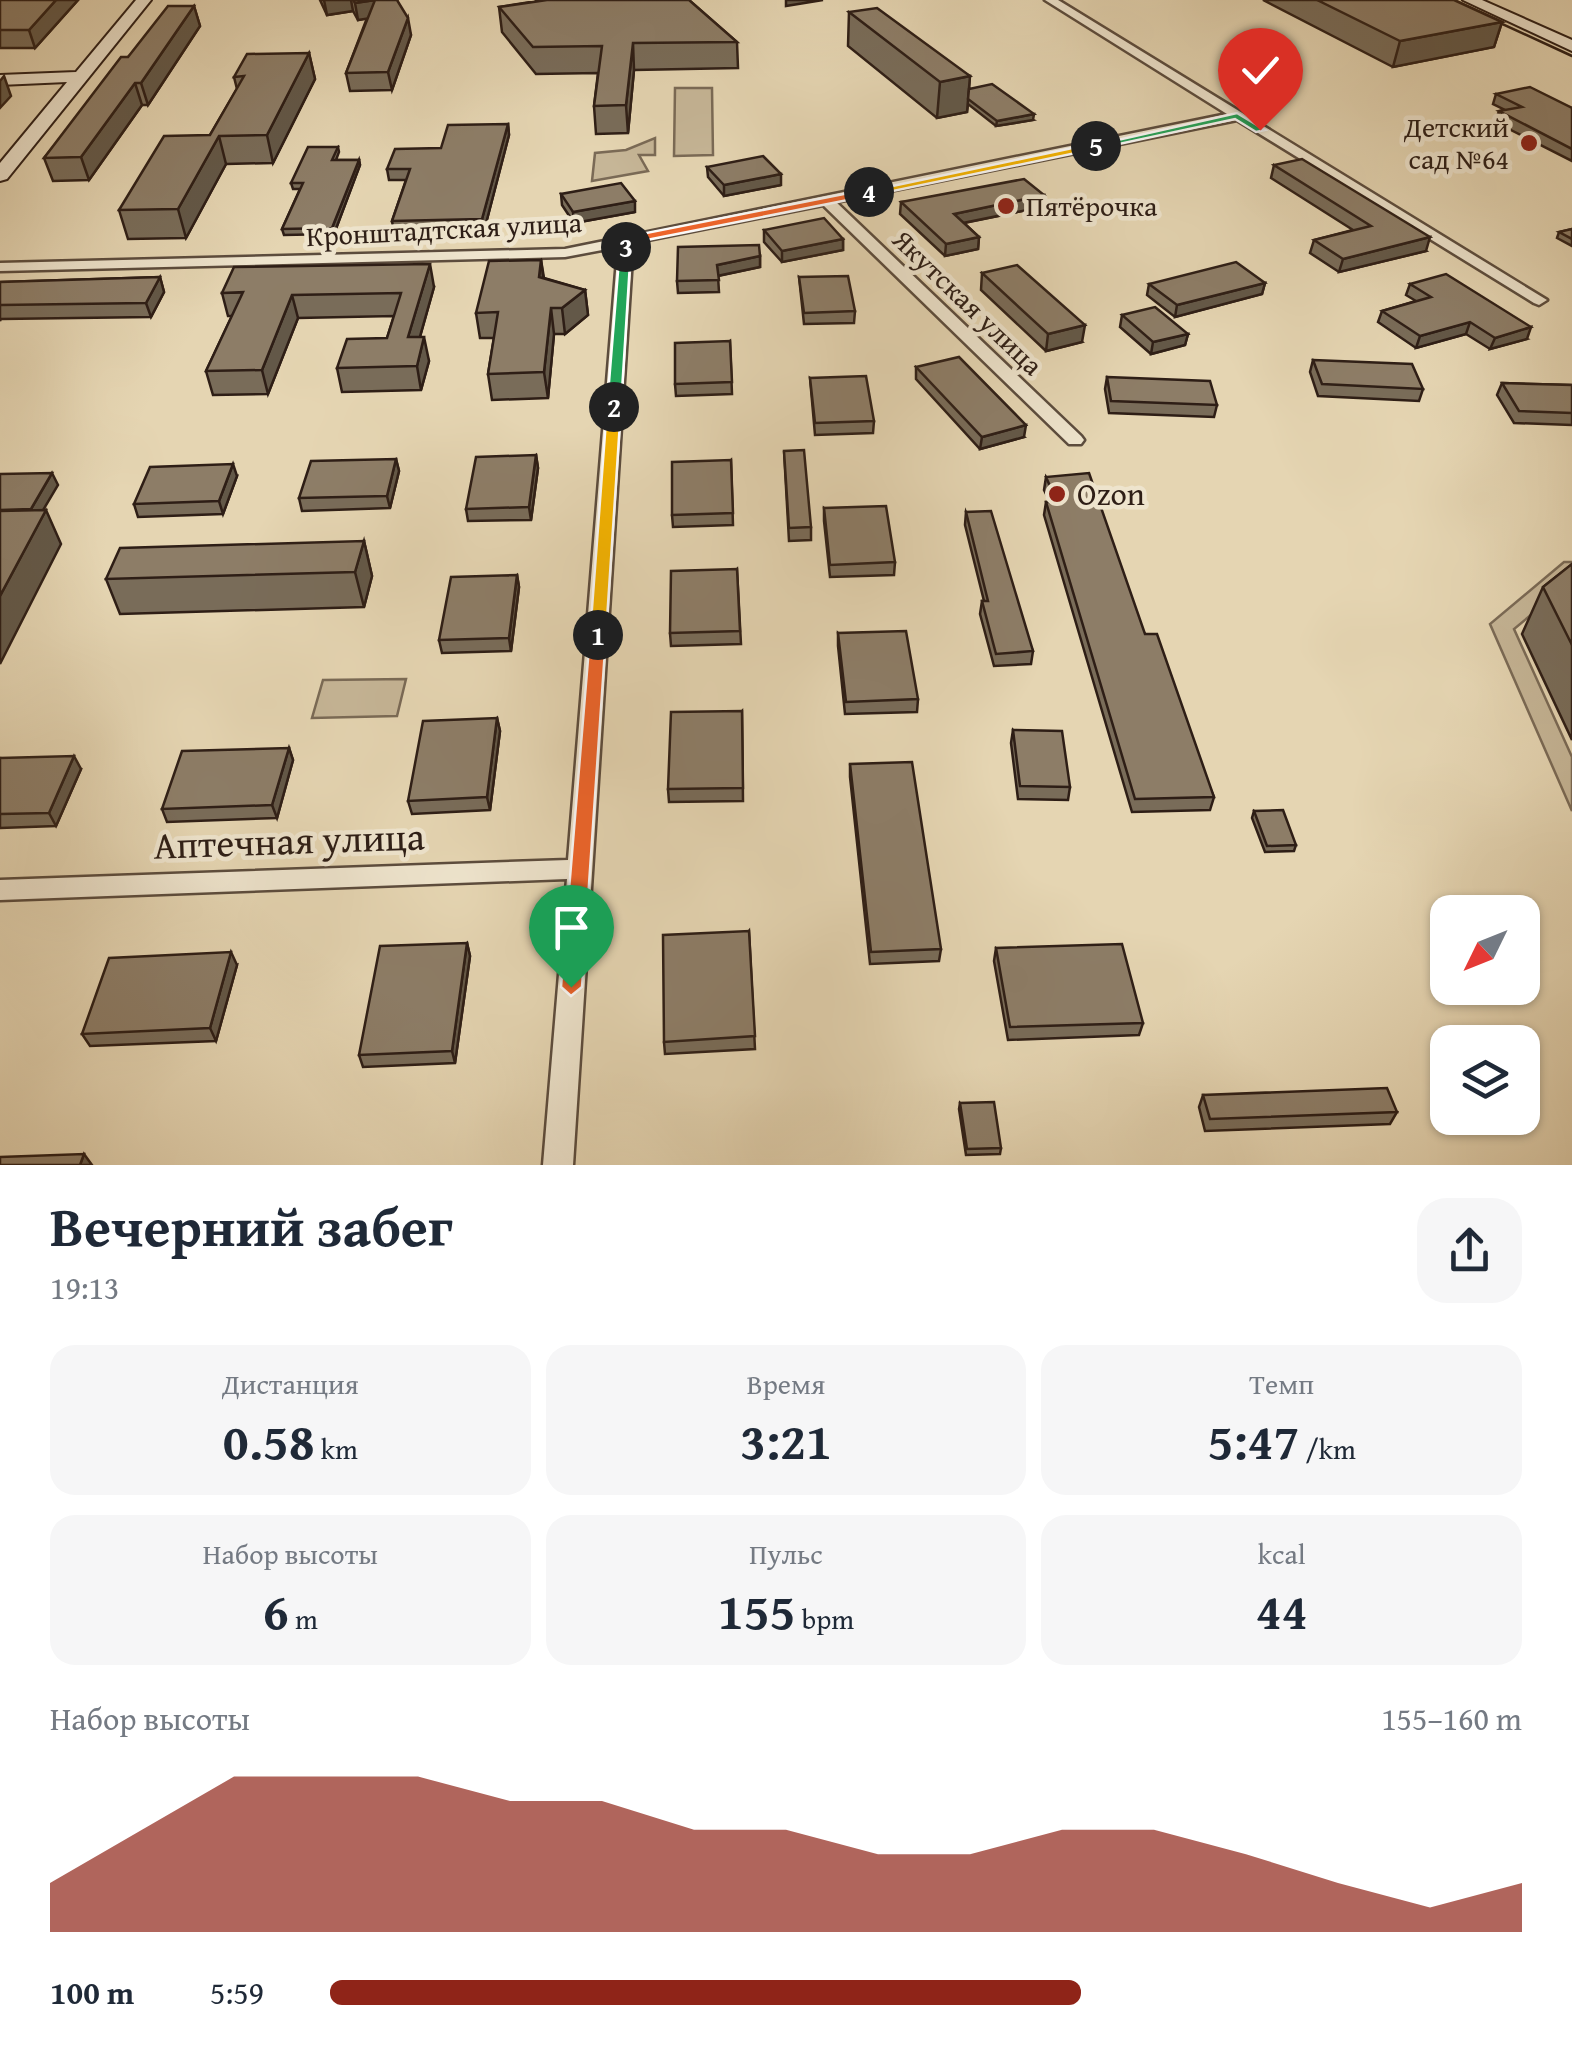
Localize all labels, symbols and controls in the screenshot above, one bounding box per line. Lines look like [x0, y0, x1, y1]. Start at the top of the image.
pin [1218, 28, 1303, 131]
icon: check [1233, 43, 1288, 98]
place label: Детский сад №64 [1403, 106, 1509, 179]
pin: 5 [1071, 121, 1121, 171]
text: 5 [1089, 125, 1103, 166]
marker: Детский сад №64 [1518, 132, 1540, 154]
pin: 4 [844, 167, 894, 217]
text: 4 [862, 171, 876, 212]
place label: Пятёрочка [1026, 185, 1158, 226]
marker: Пятёрочка [995, 195, 1017, 217]
street label: Кронштадтская улица [305, 201, 583, 256]
street label: Якутская улица [883, 218, 1053, 385]
pin: 3 [601, 222, 651, 272]
text: 3 [619, 226, 633, 267]
pin: 2 [589, 382, 639, 432]
text: 2 [607, 386, 621, 427]
place label: Ozon [1077, 470, 1145, 517]
marker: Ozon [1046, 483, 1068, 505]
pin: 1 [573, 610, 623, 660]
text: 1 [591, 614, 605, 655]
street label: Аптечная улица [152, 807, 426, 873]
pin [529, 885, 614, 988]
north arrow [1430, 895, 1540, 1005]
map controls [1430, 895, 1540, 1135]
icon: arrive [544, 900, 599, 955]
button: layers [1430, 1025, 1540, 1135]
text: Вечерний забег [50, 1186, 453, 1266]
button: share [1417, 1198, 1522, 1303]
text: 19:13 [50, 1264, 119, 1311]
text: Дистанция [222, 1363, 359, 1404]
text: Время [747, 1363, 825, 1404]
text: Темп [1249, 1363, 1314, 1404]
text: 0.58 [223, 1404, 315, 1477]
text: 3:21 [740, 1404, 832, 1477]
text: 5:47 [1207, 1404, 1299, 1477]
text: km [315, 1428, 358, 1469]
text: /km [1299, 1428, 1356, 1469]
text: Набор высоты [203, 1533, 378, 1574]
text: Пульс [749, 1533, 823, 1574]
text: kcal [1258, 1533, 1306, 1574]
text: 6 [263, 1574, 289, 1647]
text: 155 [718, 1574, 796, 1647]
text: 44 [1256, 1574, 1308, 1647]
text: m [289, 1598, 318, 1639]
text: bpm [796, 1598, 854, 1639]
text: Набор высоты [50, 1695, 250, 1742]
text: 155–160 m [1381, 1695, 1522, 1742]
text: 100 m [50, 1969, 134, 2016]
text: 5:59 [210, 1969, 264, 2016]

